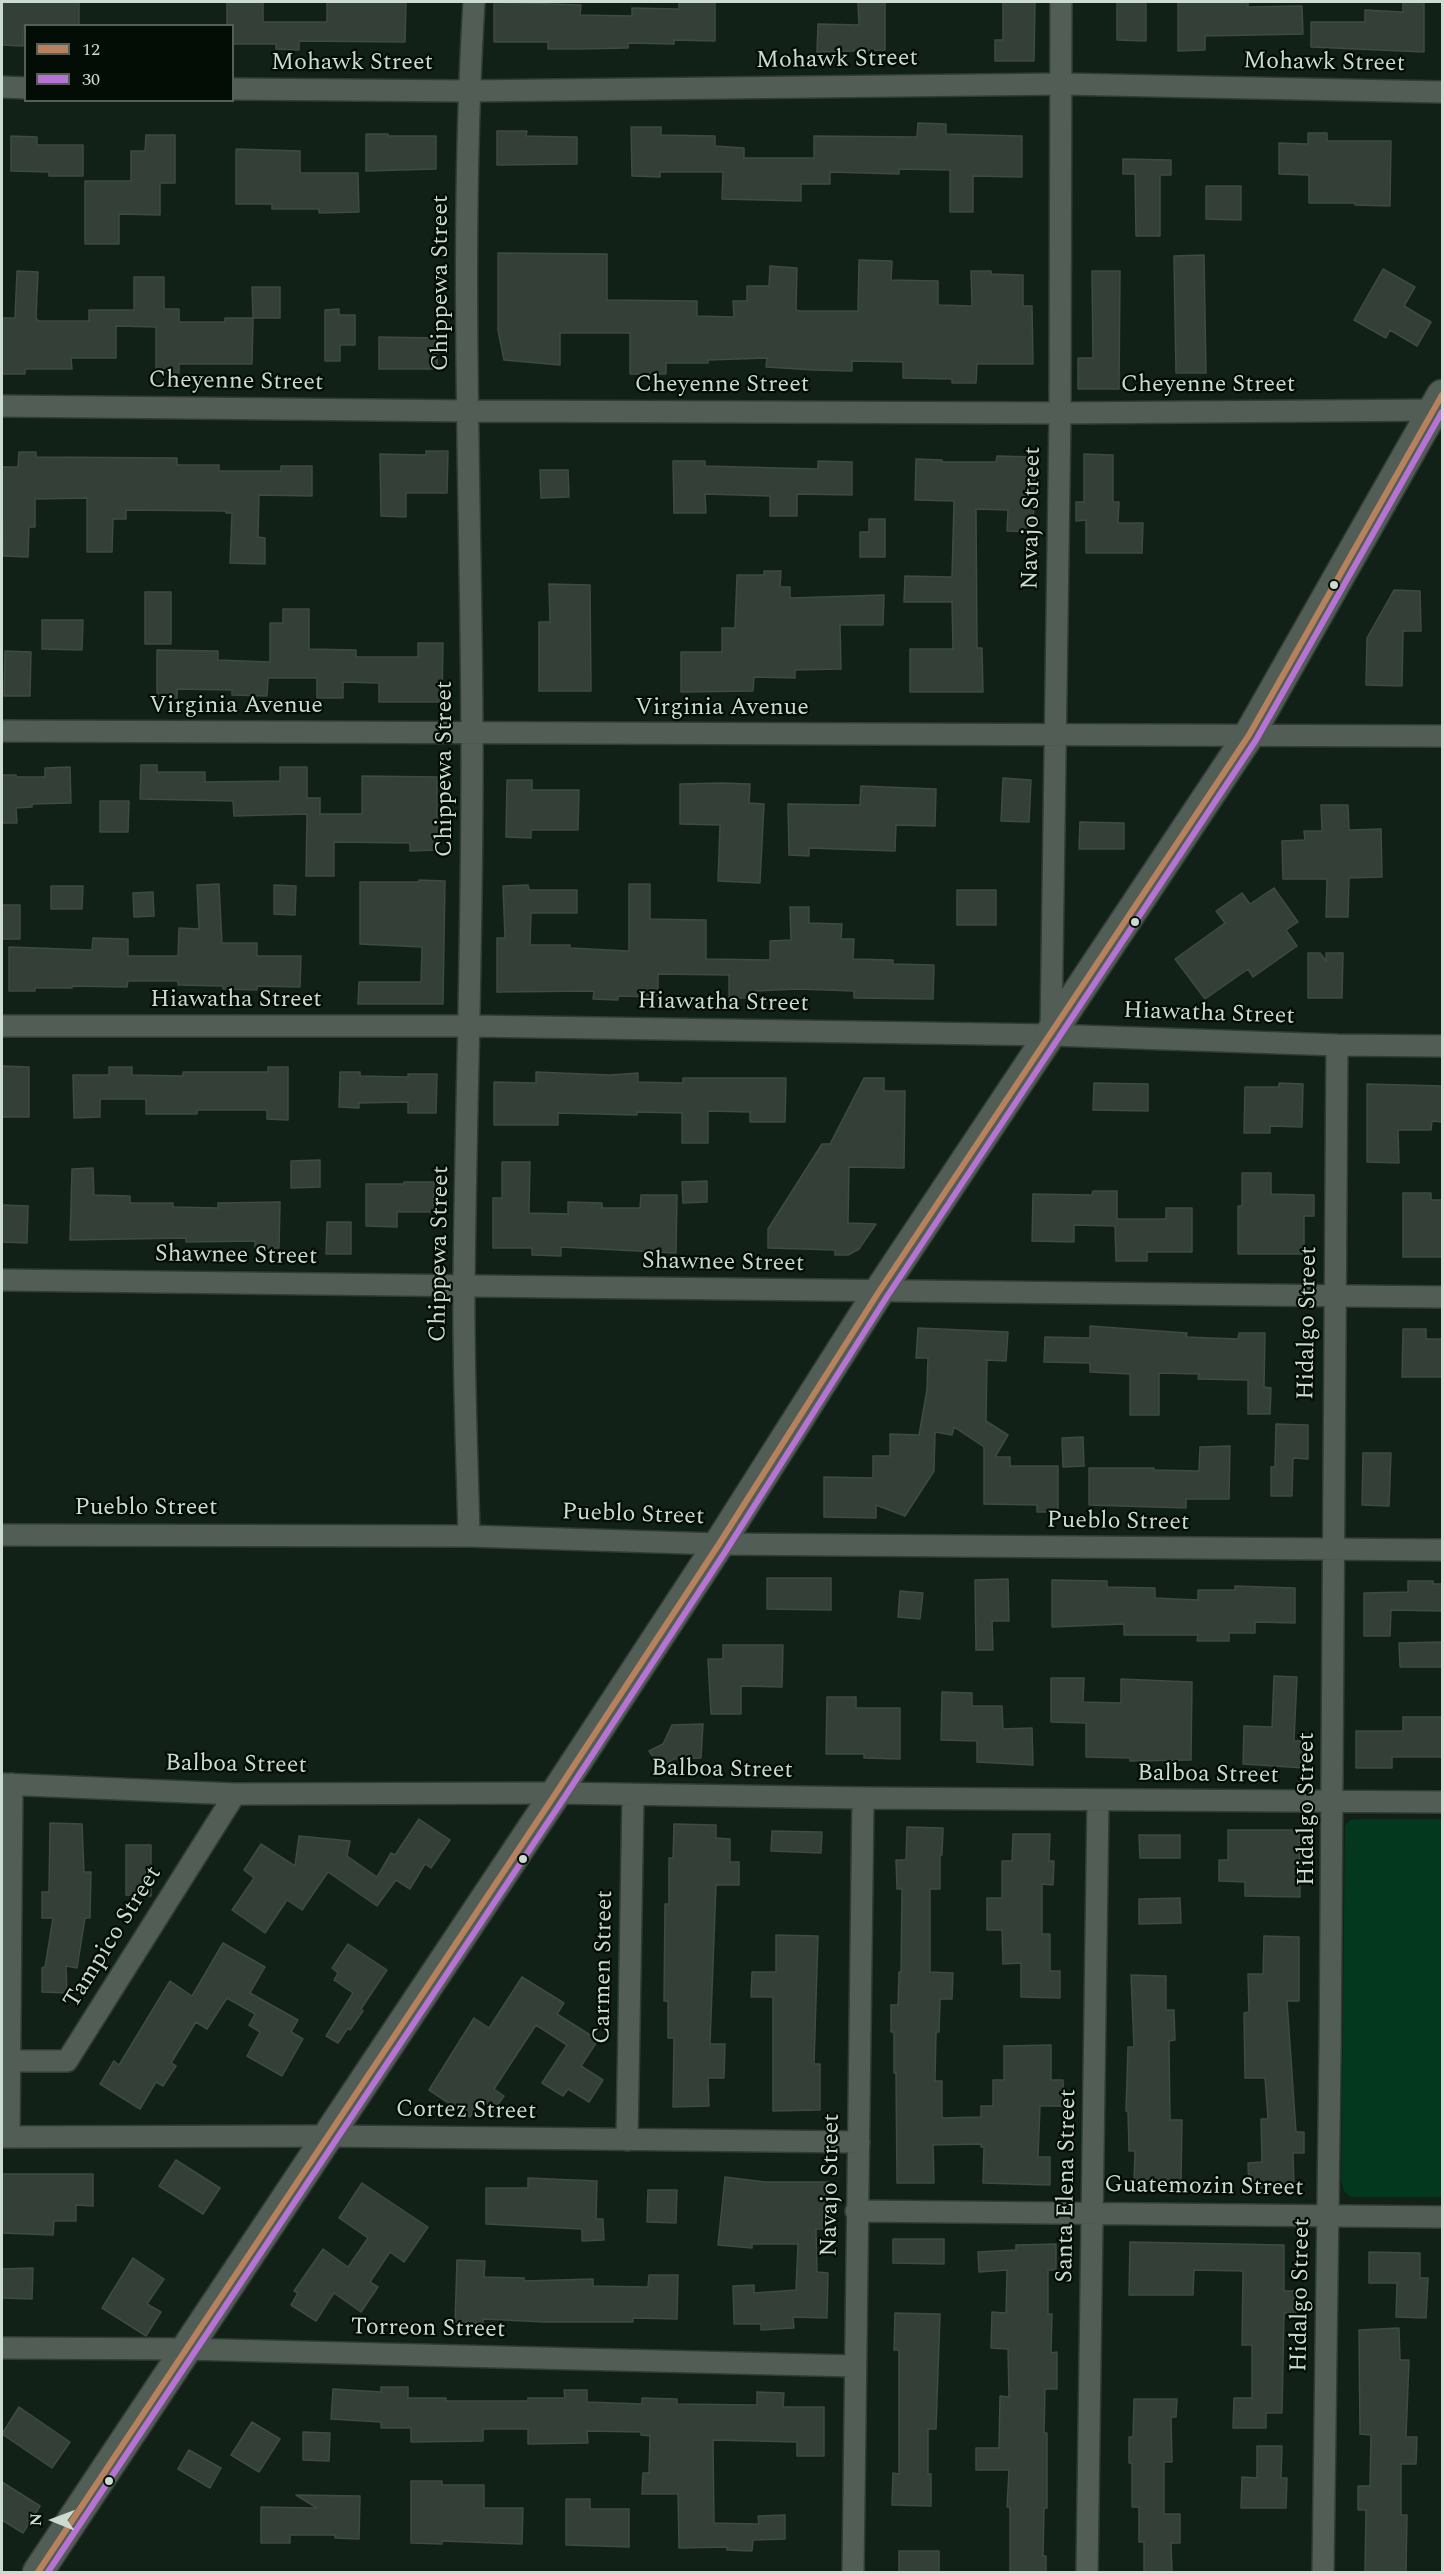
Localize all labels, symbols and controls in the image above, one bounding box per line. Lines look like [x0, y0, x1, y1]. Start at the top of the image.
legend [24, 24, 234, 102]
text: 12 [82, 36, 100, 63]
street label: Mohawk Street [756, 45, 918, 77]
street label: Mohawk Street [1243, 48, 1405, 80]
street label: Mohawk Street [271, 50, 433, 78]
text: 30 [82, 66, 100, 93]
street label: Chippewa Street [428, 195, 456, 371]
street label: Cheyenne Street [148, 367, 324, 399]
street label: Cheyenne Street [635, 372, 809, 400]
street label: Cheyenne Street [1121, 372, 1295, 400]
street label: Navajo Street [1017, 446, 1049, 590]
unlabelled marker [1328, 579, 1340, 591]
street label: Chippewa Street [432, 681, 460, 857]
street label: Virginia Avenue [149, 693, 323, 721]
street label: Virginia Avenue [635, 695, 809, 723]
unlabelled marker [1129, 916, 1141, 928]
street label: Hiawatha Street [150, 987, 322, 1015]
street label: Hiawatha Street [637, 988, 809, 1020]
street label: Hiawatha Street [1123, 998, 1295, 1032]
street label: Chippewa Street [425, 1166, 457, 1342]
street label: Shawnee Street [154, 1241, 318, 1273]
street label: Hidalgo Street [1293, 1246, 1325, 1400]
street label: Shawnee Street [641, 1248, 805, 1280]
street label: Pueblo Street [75, 1495, 217, 1523]
street label: Pueblo Street [561, 1499, 705, 1533]
street label: Pueblo Street [1046, 1507, 1190, 1539]
street label: Hidalgo Street [1294, 1732, 1322, 1886]
street label: Balboa Street [165, 1750, 307, 1782]
street label: Balboa Street [651, 1755, 793, 1787]
street label: Balboa Street [1137, 1760, 1279, 1792]
unlabelled marker [517, 1853, 529, 1865]
street label: Tampico Street [59, 1862, 169, 2014]
street label: Carmen Street [589, 1890, 621, 2044]
street label: Santa Elena Street [1052, 2089, 1084, 2283]
street label: Cortez Street [395, 2096, 537, 2128]
street label: Navajo Street [816, 2113, 848, 2257]
street label: Guatemozin Street [1104, 2172, 1304, 2204]
street label: Hidalgo Street [1286, 2218, 1318, 2372]
street label: Torreon Street [351, 2314, 505, 2346]
unlabelled marker [103, 2475, 115, 2487]
north arrow [24, 2490, 84, 2550]
text: N [24, 2513, 48, 2526]

